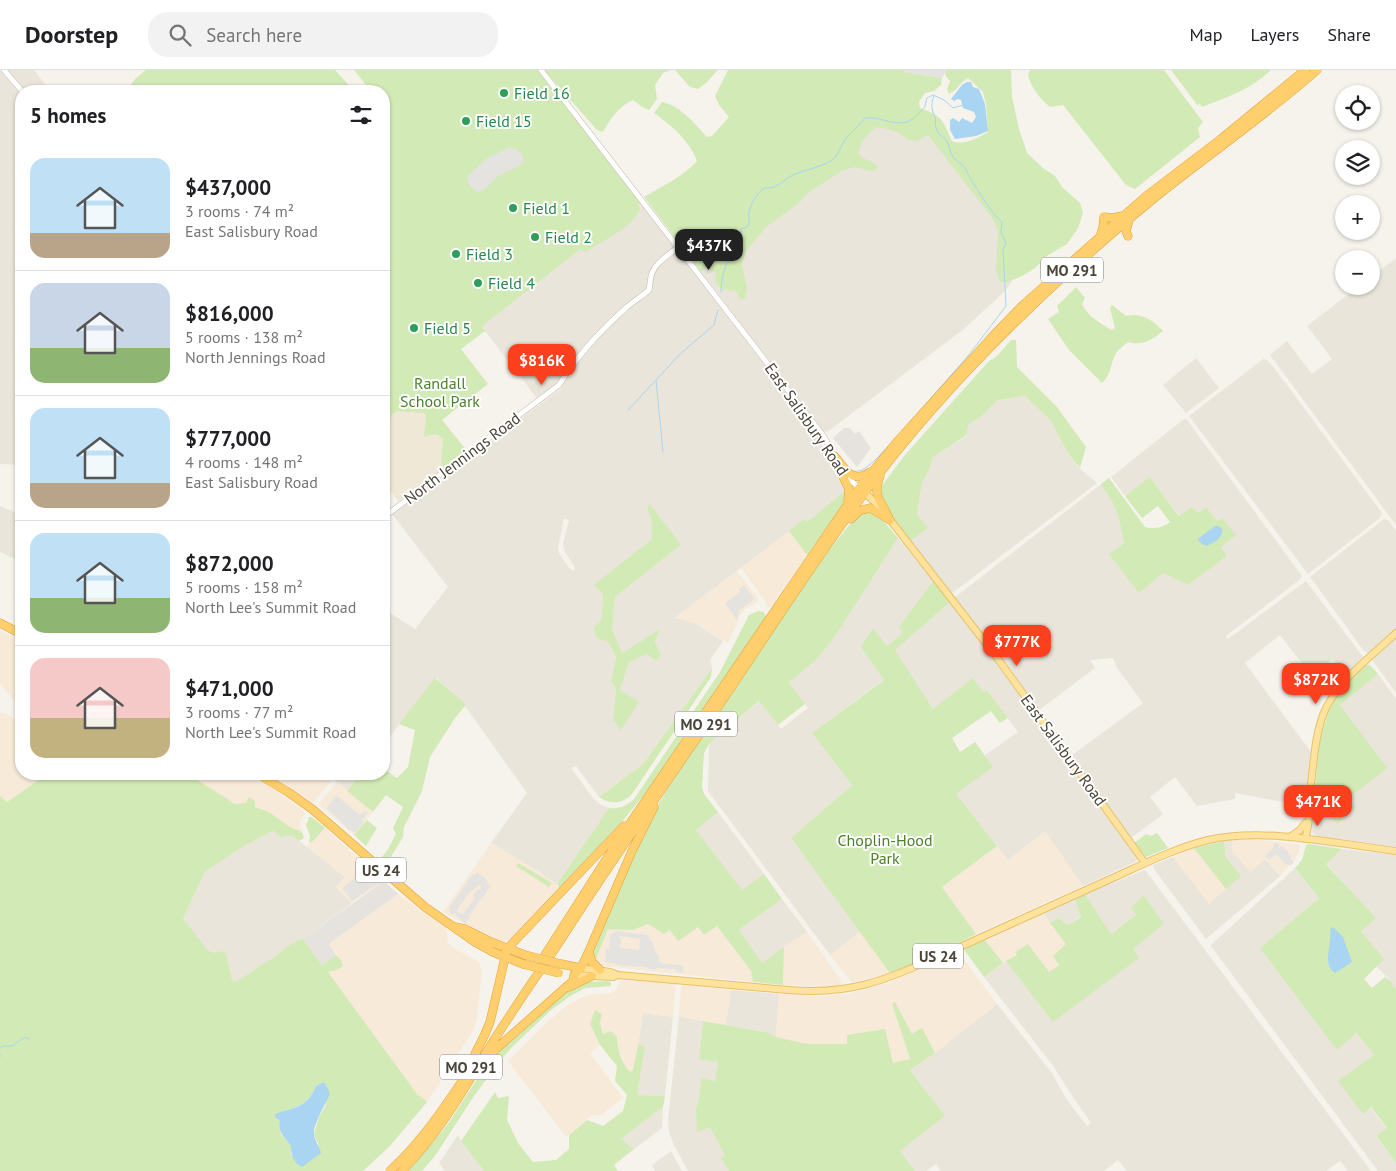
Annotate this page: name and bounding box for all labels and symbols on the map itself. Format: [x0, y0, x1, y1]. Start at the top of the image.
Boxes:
place label: Field 16 [514, 83, 570, 103]
marker: Field 16 [498, 87, 510, 99]
place label: Field 15 [476, 111, 532, 131]
marker: Field 15 [460, 115, 472, 127]
place label: Field 1 [523, 198, 570, 218]
marker: Field 1 [507, 202, 519, 214]
place label: Field 2 [545, 227, 592, 247]
pin: $437K [674, 228, 744, 271]
marker: Field 2 [529, 231, 541, 243]
place label: Field 3 [466, 244, 513, 264]
marker: Field 3 [450, 248, 462, 260]
road number: MO 291 [1041, 258, 1103, 282]
place label: Field 4 [488, 273, 535, 293]
marker: Field 4 [472, 277, 484, 289]
place label: Field 5 [424, 318, 471, 338]
marker: Field 5 [408, 322, 420, 334]
pin: $816K [507, 344, 577, 386]
street label: East Salisbury Road [761, 359, 853, 479]
park label: Randall School Park [400, 373, 480, 411]
street label: North Jennings Road [400, 408, 524, 508]
pin: $777K [982, 624, 1052, 667]
pin: $872K [1281, 662, 1351, 705]
street label: East Salisbury Road [1017, 690, 1111, 810]
road number: MO 291 [675, 712, 737, 736]
pin: $471K [1283, 784, 1353, 827]
park label: Choplin-Hood Park [837, 830, 933, 868]
road number: US 24 [356, 858, 406, 882]
road number: US 24 [913, 944, 963, 968]
road number: MO 291 [440, 1054, 502, 1080]

